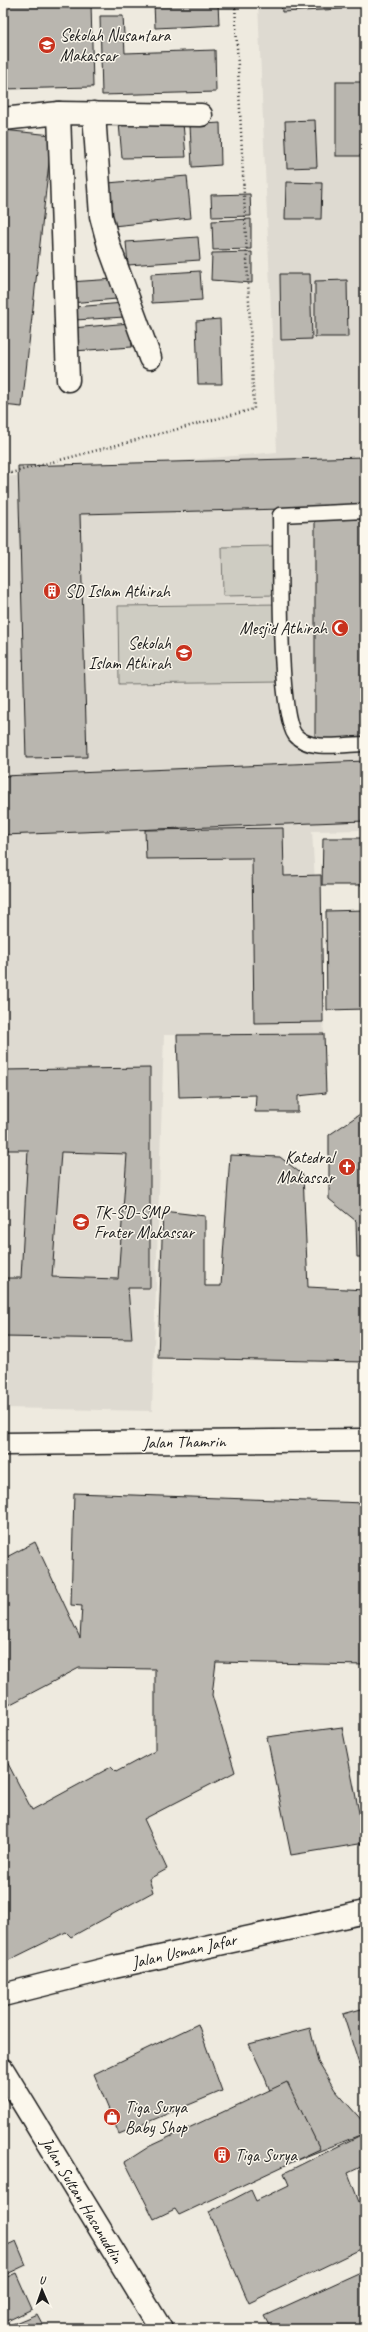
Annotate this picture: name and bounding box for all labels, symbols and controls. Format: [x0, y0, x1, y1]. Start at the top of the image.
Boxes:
place label: Sekolah Nusantara Makassar [60, 25, 172, 66]
school or university icon: Sekolah Nusantara Makassar [37, 35, 57, 55]
building icon: SD Islam Athirah [42, 581, 62, 601]
place label: SD Islam Athirah [65, 581, 171, 602]
place label: Mesjid Athirah [240, 618, 328, 639]
mosque icon: Mesjid Athirah [330, 618, 350, 638]
place label: Sekolah Islam Athirah [89, 633, 172, 674]
school or university icon: Sekolah Islam Athirah [174, 643, 194, 663]
place label: Katedral Makassar [277, 1147, 337, 1188]
church icon: Katedral Makassar [337, 1157, 357, 1177]
place label: TK-SD-SMP Frater Makassar [94, 1202, 196, 1243]
school or university icon: TK-SD-SMP Frater Makassar [71, 1212, 91, 1232]
street label: Jalan Thamrin [141, 1431, 227, 1453]
street label: Jalan Usman Jafar [129, 1928, 240, 1973]
place label: Tiga Surya Baby Shop [125, 2097, 189, 2138]
shop icon: Tiga Surya Baby Shop [102, 2107, 122, 2127]
street label: Jalan Sultan Hasanuddin [36, 2132, 129, 2268]
building icon: Tiga Surya [212, 2145, 232, 2165]
place label: Tiga Surya [235, 2145, 298, 2166]
north arrow [22, 2270, 62, 2310]
text: U [39, 2273, 47, 2287]

